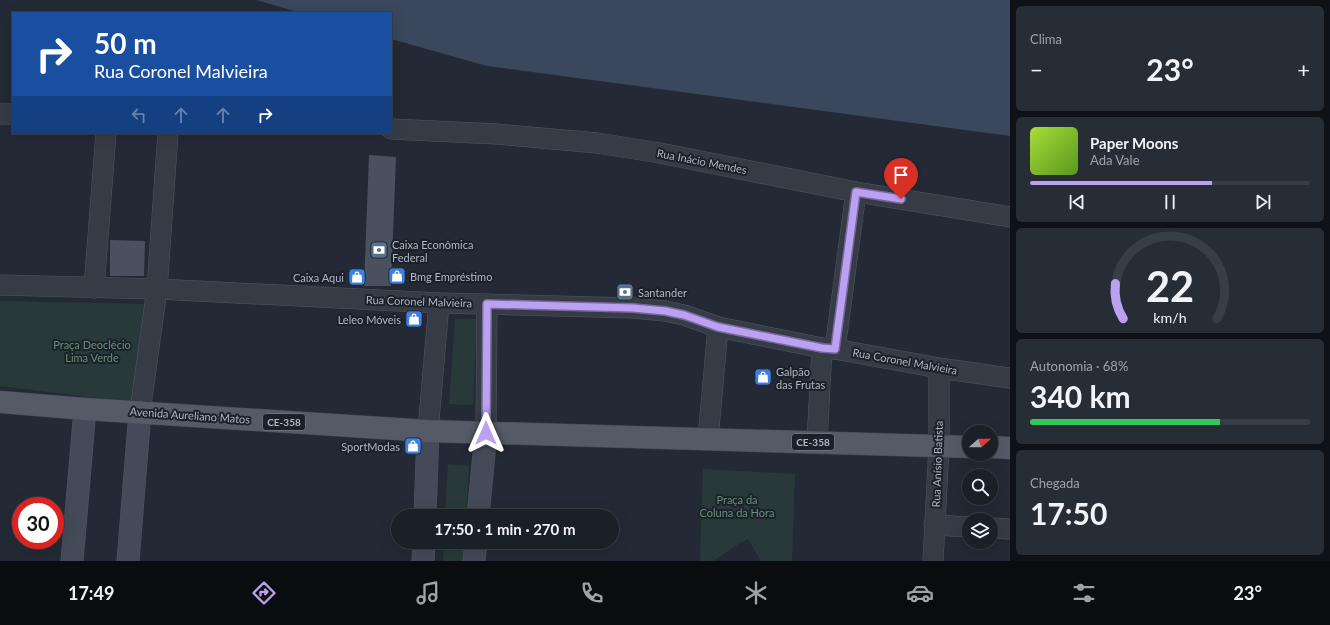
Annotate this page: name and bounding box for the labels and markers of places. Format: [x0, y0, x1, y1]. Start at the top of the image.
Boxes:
pin [884, 158, 918, 199]
place label: Caixa Econômica Federal [392, 238, 473, 264]
bank icon: Caixa Econômica Federal [369, 240, 389, 260]
shop icon: Bmg Empréstimo [387, 266, 407, 286]
shop icon: Caixa Aqui [347, 267, 367, 287]
place label: Bmg Empréstimo [410, 270, 492, 283]
place label: Caixa Aqui [293, 271, 344, 284]
bank icon: Santander [615, 282, 635, 302]
place label: Santander [638, 286, 687, 299]
shop icon: Leleo Móveis [404, 309, 424, 329]
place label: Leleo Móveis [338, 313, 401, 326]
place label: Galpão das Frutas [776, 365, 826, 391]
shop icon: Galpão das Frutas [753, 367, 773, 387]
shop icon: SportModas [403, 436, 423, 456]
place label: SportModas [341, 440, 400, 453]

